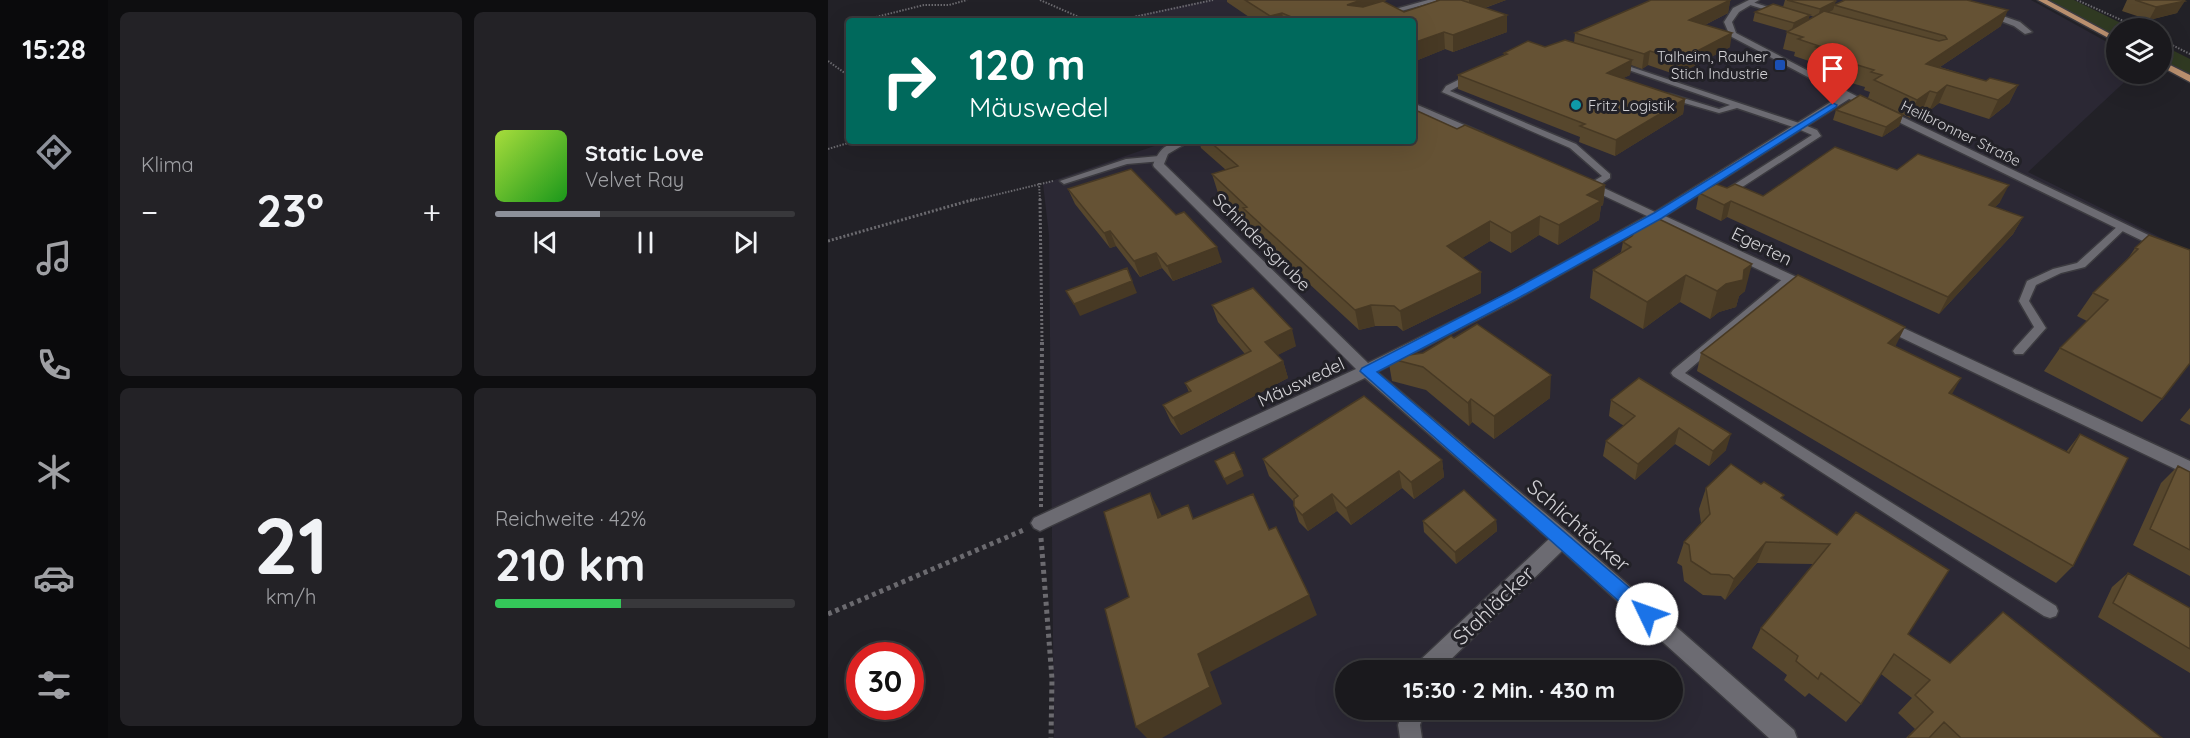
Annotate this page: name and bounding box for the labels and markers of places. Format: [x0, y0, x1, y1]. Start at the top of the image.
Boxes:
pin [1807, 43, 1858, 105]
place label: Talheim, Rauher Stich Industrie [1657, 47, 1768, 83]
marker: Talheim, Rauher Stich Industrie [1773, 58, 1787, 72]
place label: Fritz Logistik [1588, 96, 1675, 115]
marker: Fritz Logistik [1569, 98, 1583, 112]

